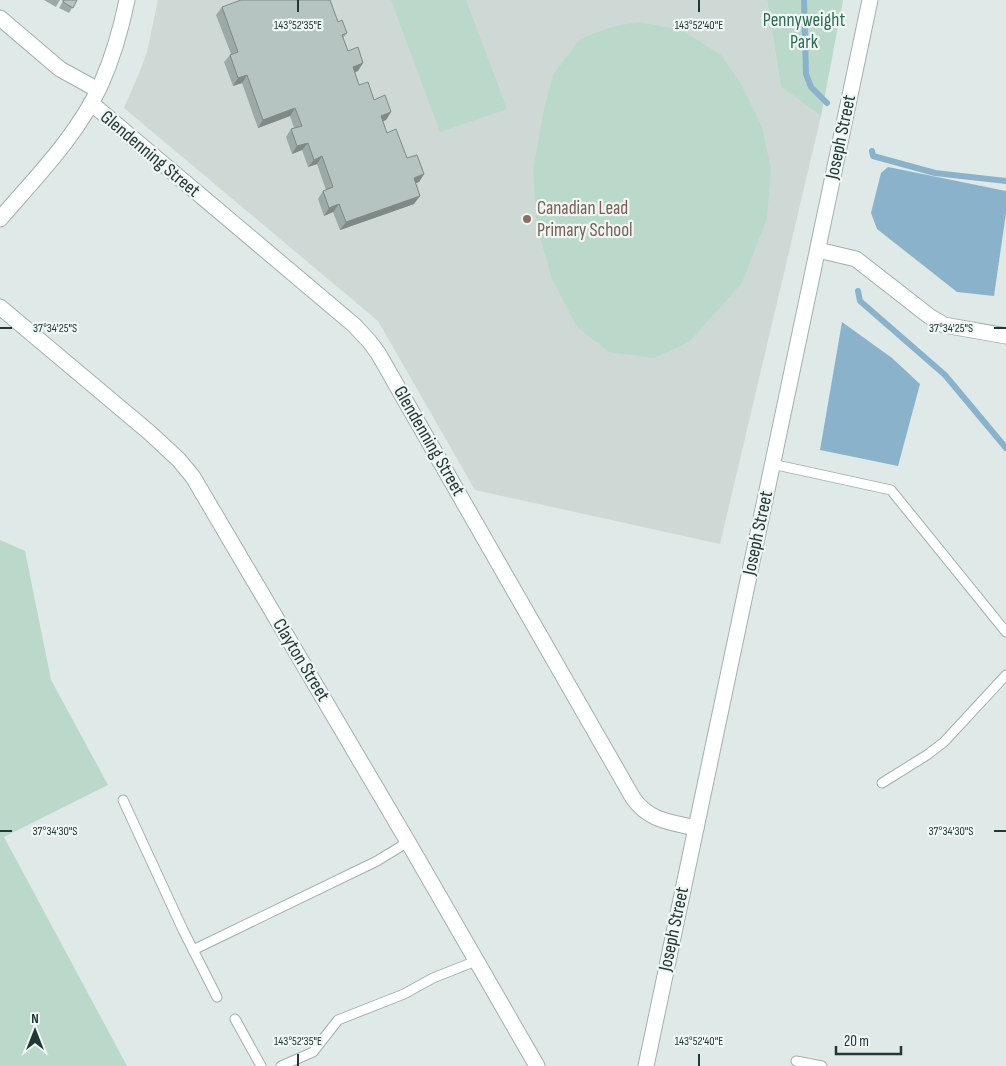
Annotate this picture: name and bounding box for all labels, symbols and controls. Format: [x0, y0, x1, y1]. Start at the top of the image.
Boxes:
park label: Pennyweight Park [763, 9, 846, 54]
text: 143°52'35"E [274, 18, 322, 33]
text: 143°52'40"E [675, 18, 723, 33]
street label: Joseph Street [821, 93, 861, 182]
street label: Glendenning Street [95, 106, 205, 202]
place label: Canadian Lead Primary School [537, 197, 633, 242]
marker: Canadian Lead Primary School [521, 213, 533, 225]
text: 37°34'25"S [33, 321, 77, 336]
text: 37°34'25"S [929, 321, 973, 336]
street label: Glendenning Street [388, 382, 470, 500]
street label: Joseph Street [738, 489, 778, 578]
street label: Clayton Street [267, 615, 335, 706]
text: 37°34'30"S [33, 824, 77, 839]
text: 37°34'30"S [929, 824, 973, 839]
street label: Joseph Street [654, 885, 694, 974]
north arrow [10, 1006, 60, 1056]
text: N [31, 1010, 39, 1027]
scale bar [836, 1024, 901, 1056]
text: 20 m [844, 1032, 869, 1051]
text: 143°52'35"E [274, 1034, 322, 1049]
text: 143°52'40"E [675, 1034, 723, 1049]

